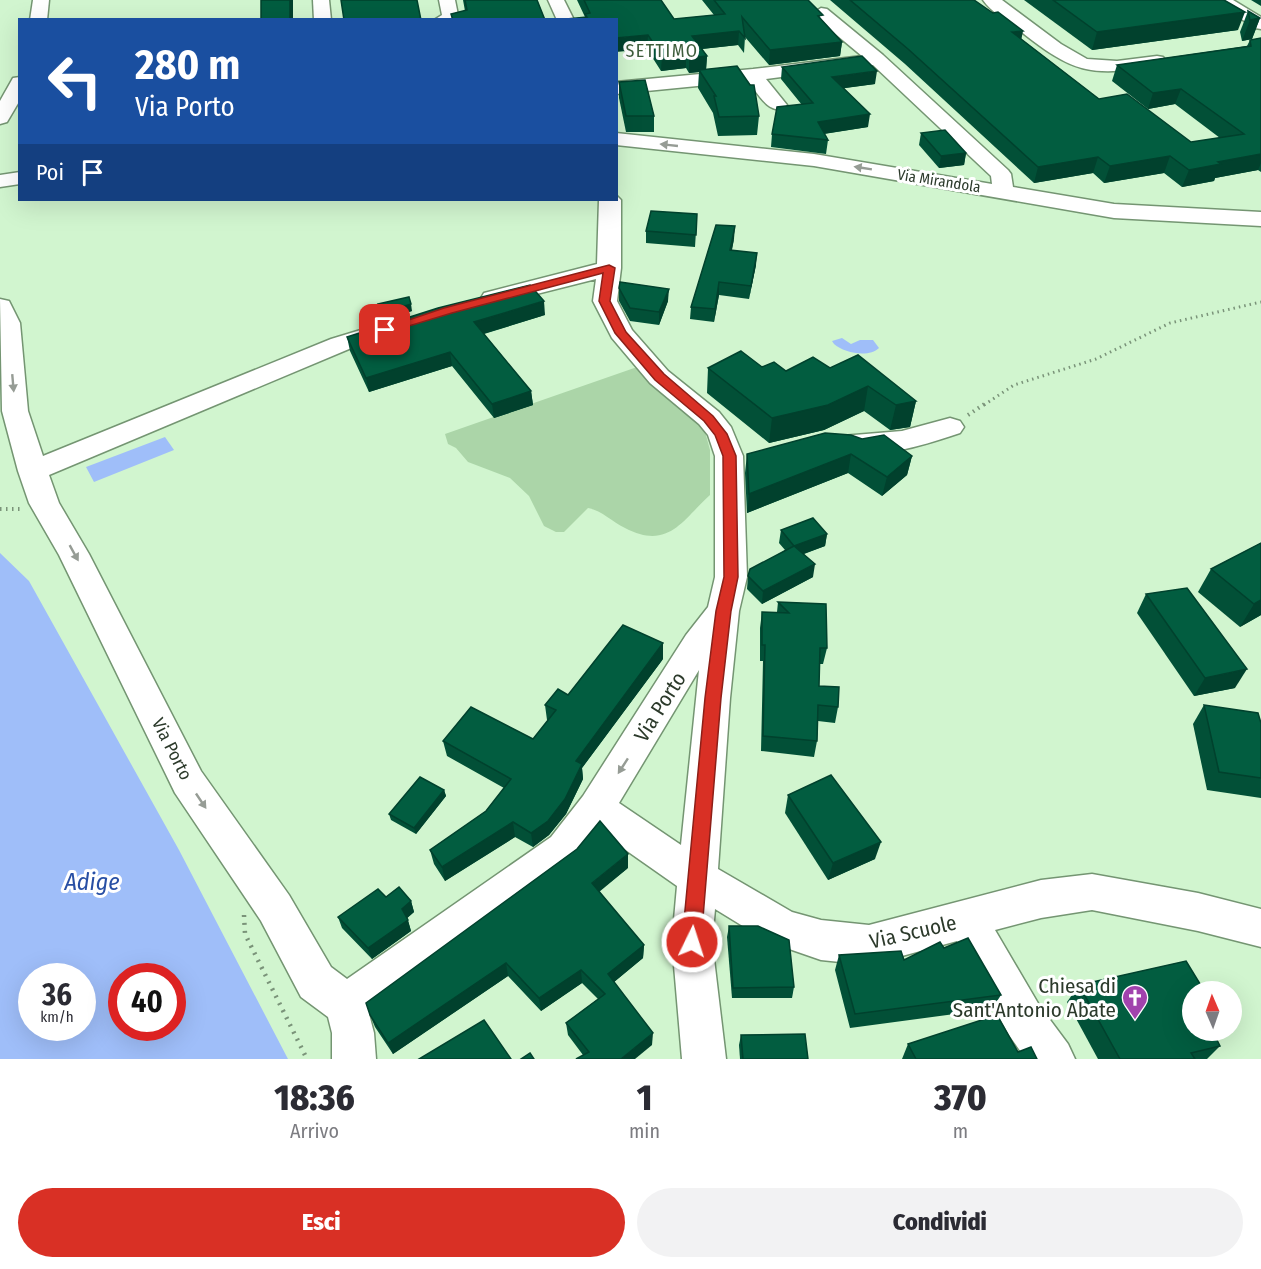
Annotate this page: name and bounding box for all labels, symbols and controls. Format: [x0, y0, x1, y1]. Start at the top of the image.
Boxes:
text: 280 m [135, 40, 240, 90]
district label: SETTIMO [625, 40, 699, 62]
icon: left [36, 42, 114, 120]
text: Via Porto [135, 91, 235, 123]
one-way arrow [660, 140, 679, 149]
icon: arrive [76, 156, 109, 189]
text: Poi [36, 159, 64, 186]
one-way arrow [853, 163, 872, 172]
street label: Via Mirandola [896, 166, 982, 196]
pin [359, 304, 410, 355]
icon: arrive [368, 313, 401, 346]
one-way arrow [8, 374, 17, 393]
one-way arrow [68, 545, 78, 562]
street label: Via Porto [628, 667, 692, 747]
street label: Via Porto [147, 714, 197, 784]
one-way arrow [617, 757, 629, 773]
one-way arrow [195, 793, 207, 809]
water label: Adige [63, 868, 120, 896]
street label: Via Scuole [867, 909, 959, 955]
position arrow [660, 910, 724, 974]
speed limit sign: 40 [108, 963, 186, 1041]
place label: Chiesa di Sant'Antonio Abate [953, 973, 1116, 1023]
text: 36 [42, 977, 72, 1013]
north arrow [1182, 981, 1242, 1041]
map controls [1182, 981, 1242, 1041]
church icon: Chiesa di Sant'Antonio Abate [1120, 983, 1150, 1021]
text: km/h [40, 1008, 74, 1026]
text: 18:36 [274, 1076, 355, 1120]
text: 1 [637, 1076, 652, 1120]
text: 370 [934, 1076, 987, 1120]
text: Arrivo [290, 1119, 339, 1143]
text: min [629, 1119, 660, 1143]
text: m [953, 1119, 968, 1143]
button: Esci [18, 1188, 625, 1257]
button: Condividi [637, 1188, 1243, 1257]

